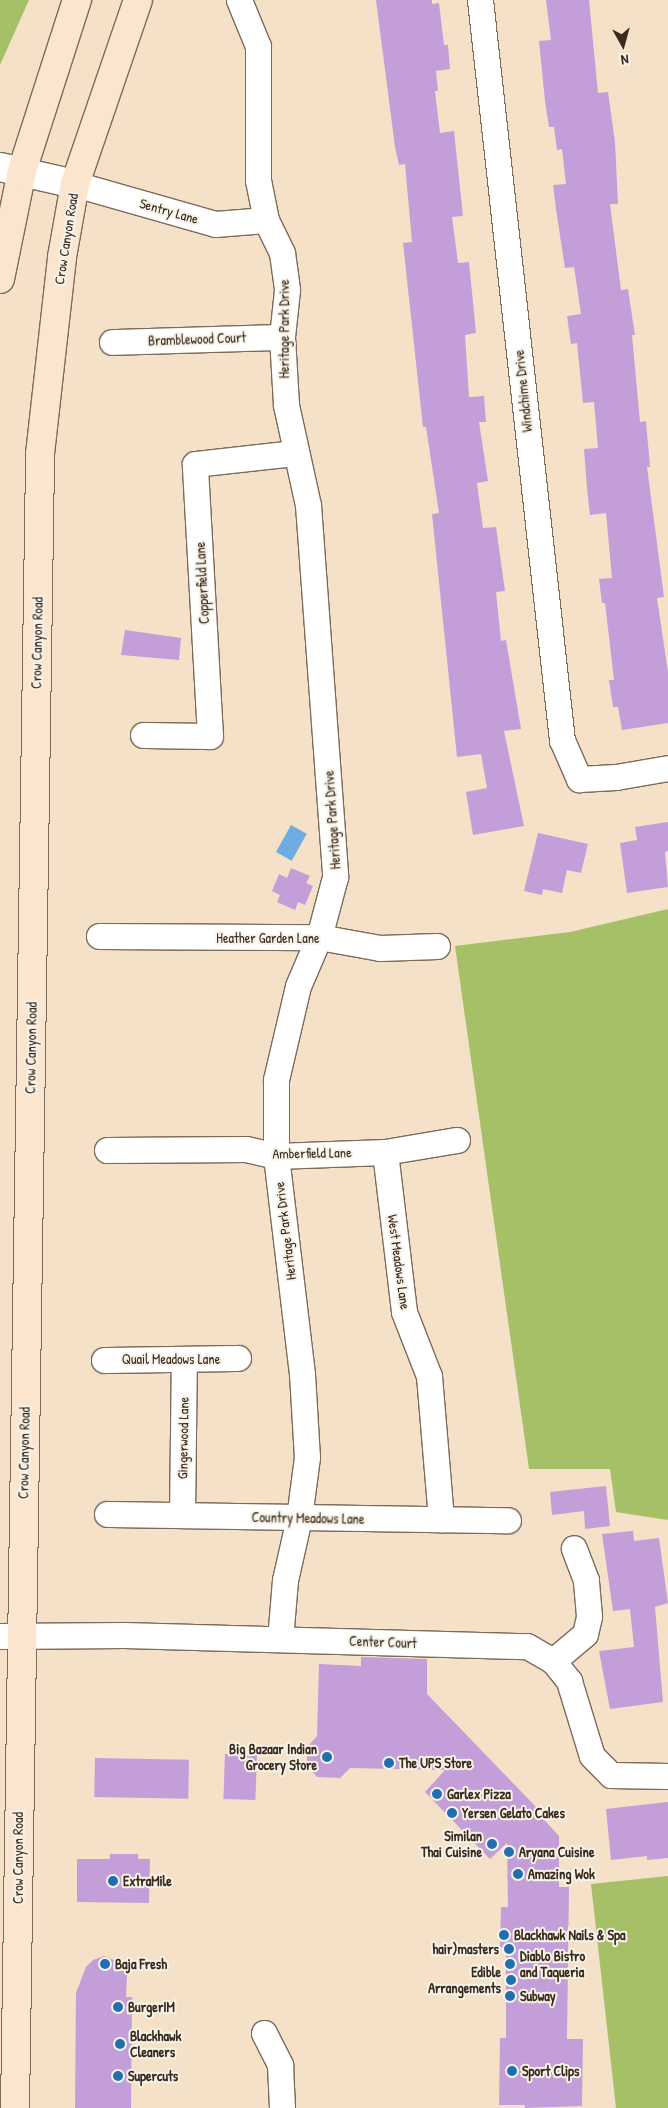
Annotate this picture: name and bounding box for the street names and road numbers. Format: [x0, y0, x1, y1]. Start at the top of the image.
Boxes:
street label: Crow Canyon Road [51, 192, 81, 286]
street label: Sentry Lane [138, 195, 200, 227]
street label: Heritage Park Drive [276, 280, 292, 378]
street label: Bramblewood Court [148, 329, 246, 349]
street label: Windchime Drive [510, 349, 536, 433]
street label: Copperfield Lane [191, 541, 213, 625]
street label: Crow Canyon Road [28, 597, 46, 689]
street label: Heritage Park Drive [320, 770, 344, 870]
street label: Heather Garden Lane [216, 930, 320, 946]
street label: Crow Canyon Road [22, 1002, 40, 1094]
street label: Amberfield Lane [272, 1144, 352, 1162]
street label: Heritage Park Drive [271, 1181, 299, 1281]
street label: West Meadows Lane [384, 1213, 414, 1311]
street label: Quail Meadows Lane [122, 1351, 220, 1367]
street label: Gingerwood Lane [174, 1397, 192, 1479]
street label: Crow Canyon Road [15, 1407, 33, 1499]
street label: Country Meadows Lane [251, 1509, 365, 1527]
street label: Center Court [349, 1632, 417, 1652]
street label: Crow Canyon Road [10, 1812, 26, 1904]

